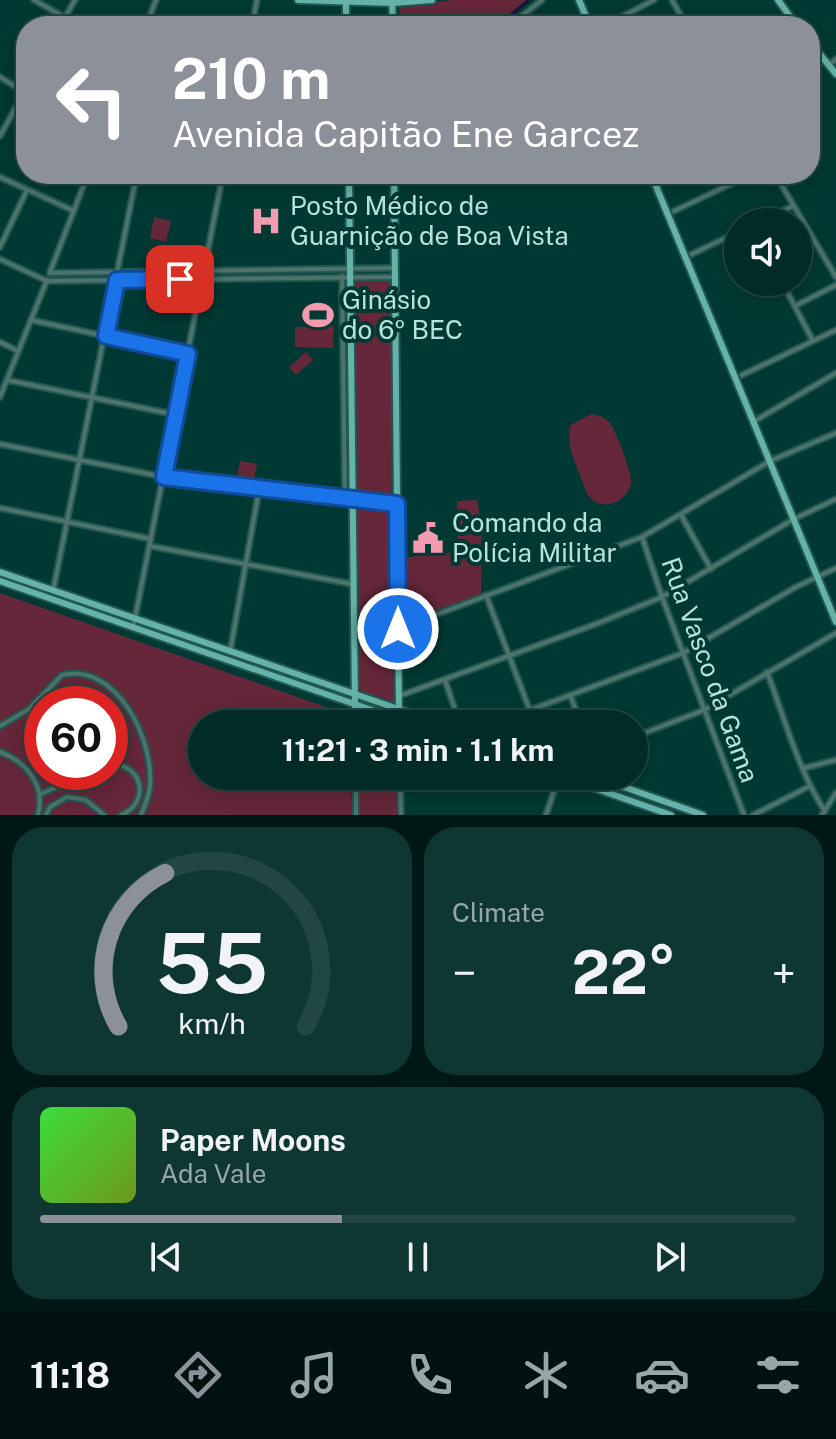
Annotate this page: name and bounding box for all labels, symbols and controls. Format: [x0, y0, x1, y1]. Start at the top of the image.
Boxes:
text: 210 m [172, 46, 330, 112]
icon: left [40, 48, 144, 152]
text: Avenida Capitão Ene Garcez [172, 113, 639, 155]
place label: Posto Médico de Guarnição de Boa Vista [290, 190, 569, 251]
hospital icon: Posto Médico de Guarnição de Boa Vista [249, 204, 283, 238]
map controls [724, 208, 812, 296]
button: sound [724, 208, 812, 296]
pin [146, 245, 214, 313]
icon: arrive [158, 257, 202, 301]
place label: Ginásio do 6º BEC [342, 284, 463, 345]
sports icon: Ginásio do 6º BEC [301, 298, 335, 332]
place label: Comando da Polícia Militar [452, 507, 617, 568]
public building icon: Comando da Polícia Militar [411, 521, 445, 555]
street label: Rua Vasco da Gama [655, 553, 766, 787]
position arrow [356, 587, 440, 671]
speed limit sign: 60 [24, 686, 128, 790]
text: 11:21 · 3 min · 1.1 km [282, 732, 554, 768]
text: Climate [452, 897, 545, 928]
text: 55 [156, 914, 268, 1012]
text: 22° [572, 937, 676, 1008]
text: − [452, 947, 476, 999]
text: + [772, 947, 796, 999]
text: km/h [178, 1007, 246, 1040]
text: Paper Moons [160, 1122, 346, 1158]
text: Ada Vale [160, 1158, 266, 1189]
icon: previous [144, 1235, 188, 1279]
icon: pause [396, 1235, 440, 1279]
icon: next [648, 1235, 692, 1279]
icon: directions [170, 1347, 226, 1403]
icon: music [286, 1347, 342, 1403]
icon: phone [402, 1347, 458, 1403]
icon: climate [518, 1347, 574, 1403]
icon: car [634, 1347, 690, 1403]
icon: filters [750, 1347, 806, 1403]
text: 11:18 [30, 1354, 110, 1396]

